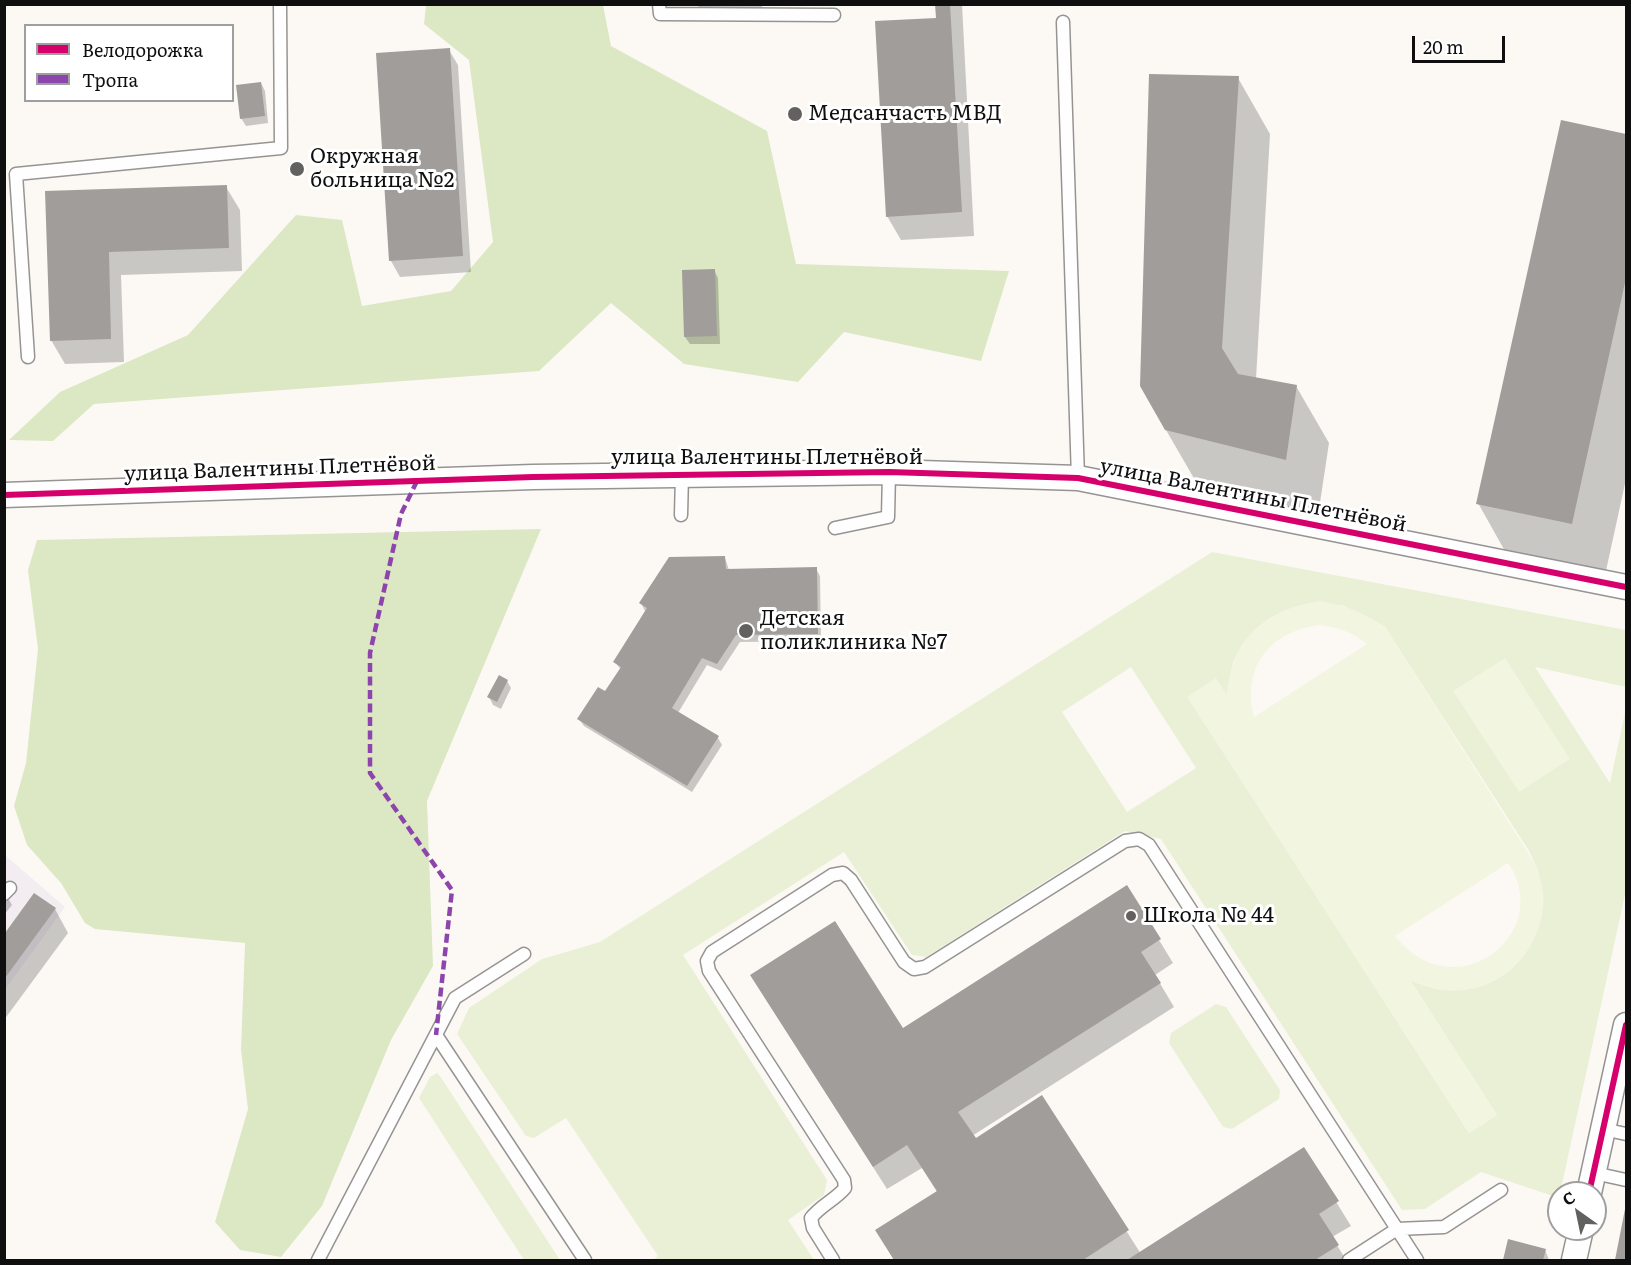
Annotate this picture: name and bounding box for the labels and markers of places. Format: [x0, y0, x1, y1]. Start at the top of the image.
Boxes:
place label: Медсанчасть МВД [808, 101, 1002, 127]
marker: Медсанчасть МВД [786, 105, 804, 123]
place label: Окружная больница №2 [310, 144, 454, 194]
marker: Окружная больница №2 [288, 160, 306, 178]
place label: Детская поликлиника №7 [760, 606, 948, 656]
marker: Детская поликлиника №7 [737, 622, 755, 640]
place label: Школа № 44 [1143, 903, 1274, 929]
marker: Школа № 44 [1124, 909, 1138, 923]

